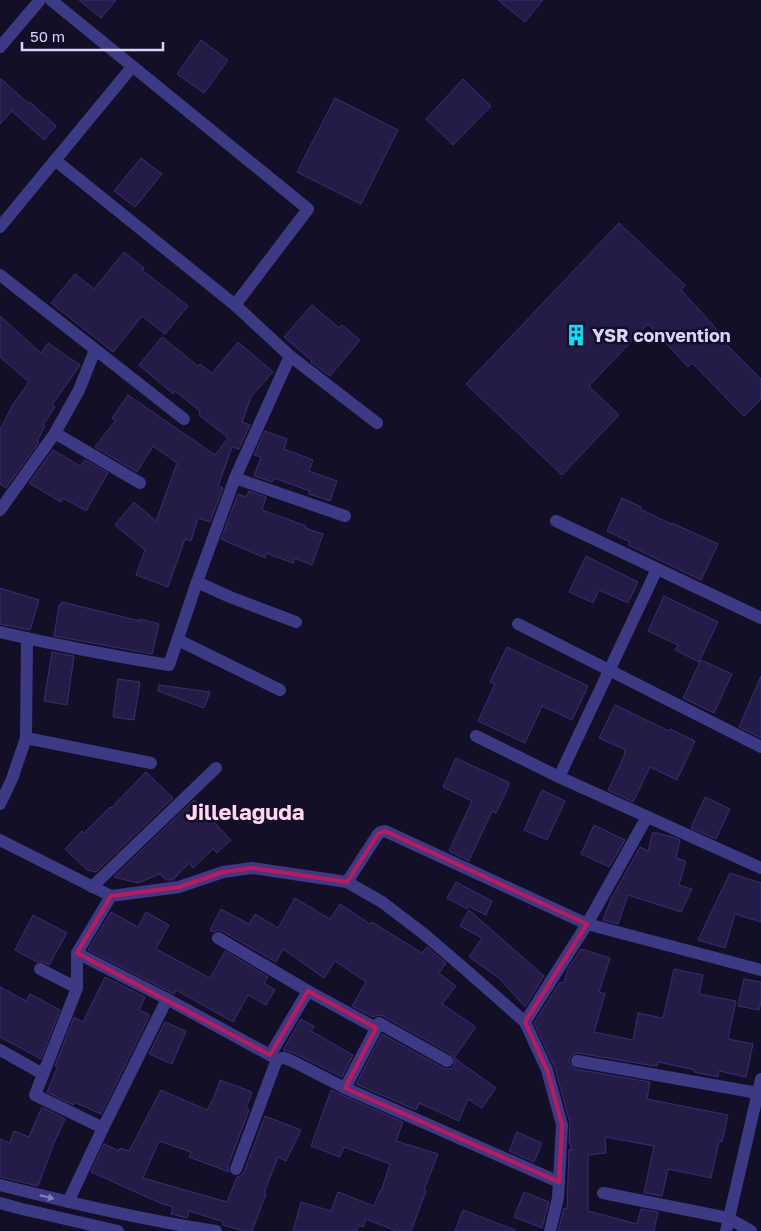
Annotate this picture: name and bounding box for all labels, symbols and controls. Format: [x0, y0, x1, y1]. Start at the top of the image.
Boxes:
scale bar [22, 20, 164, 52]
text: 50 m [30, 27, 65, 45]
building icon: YSR convention [563, 322, 589, 348]
place label: YSR convention [592, 324, 731, 346]
district label: Jillelaguda [185, 798, 305, 825]
one-way arrow [40, 1193, 55, 1201]

